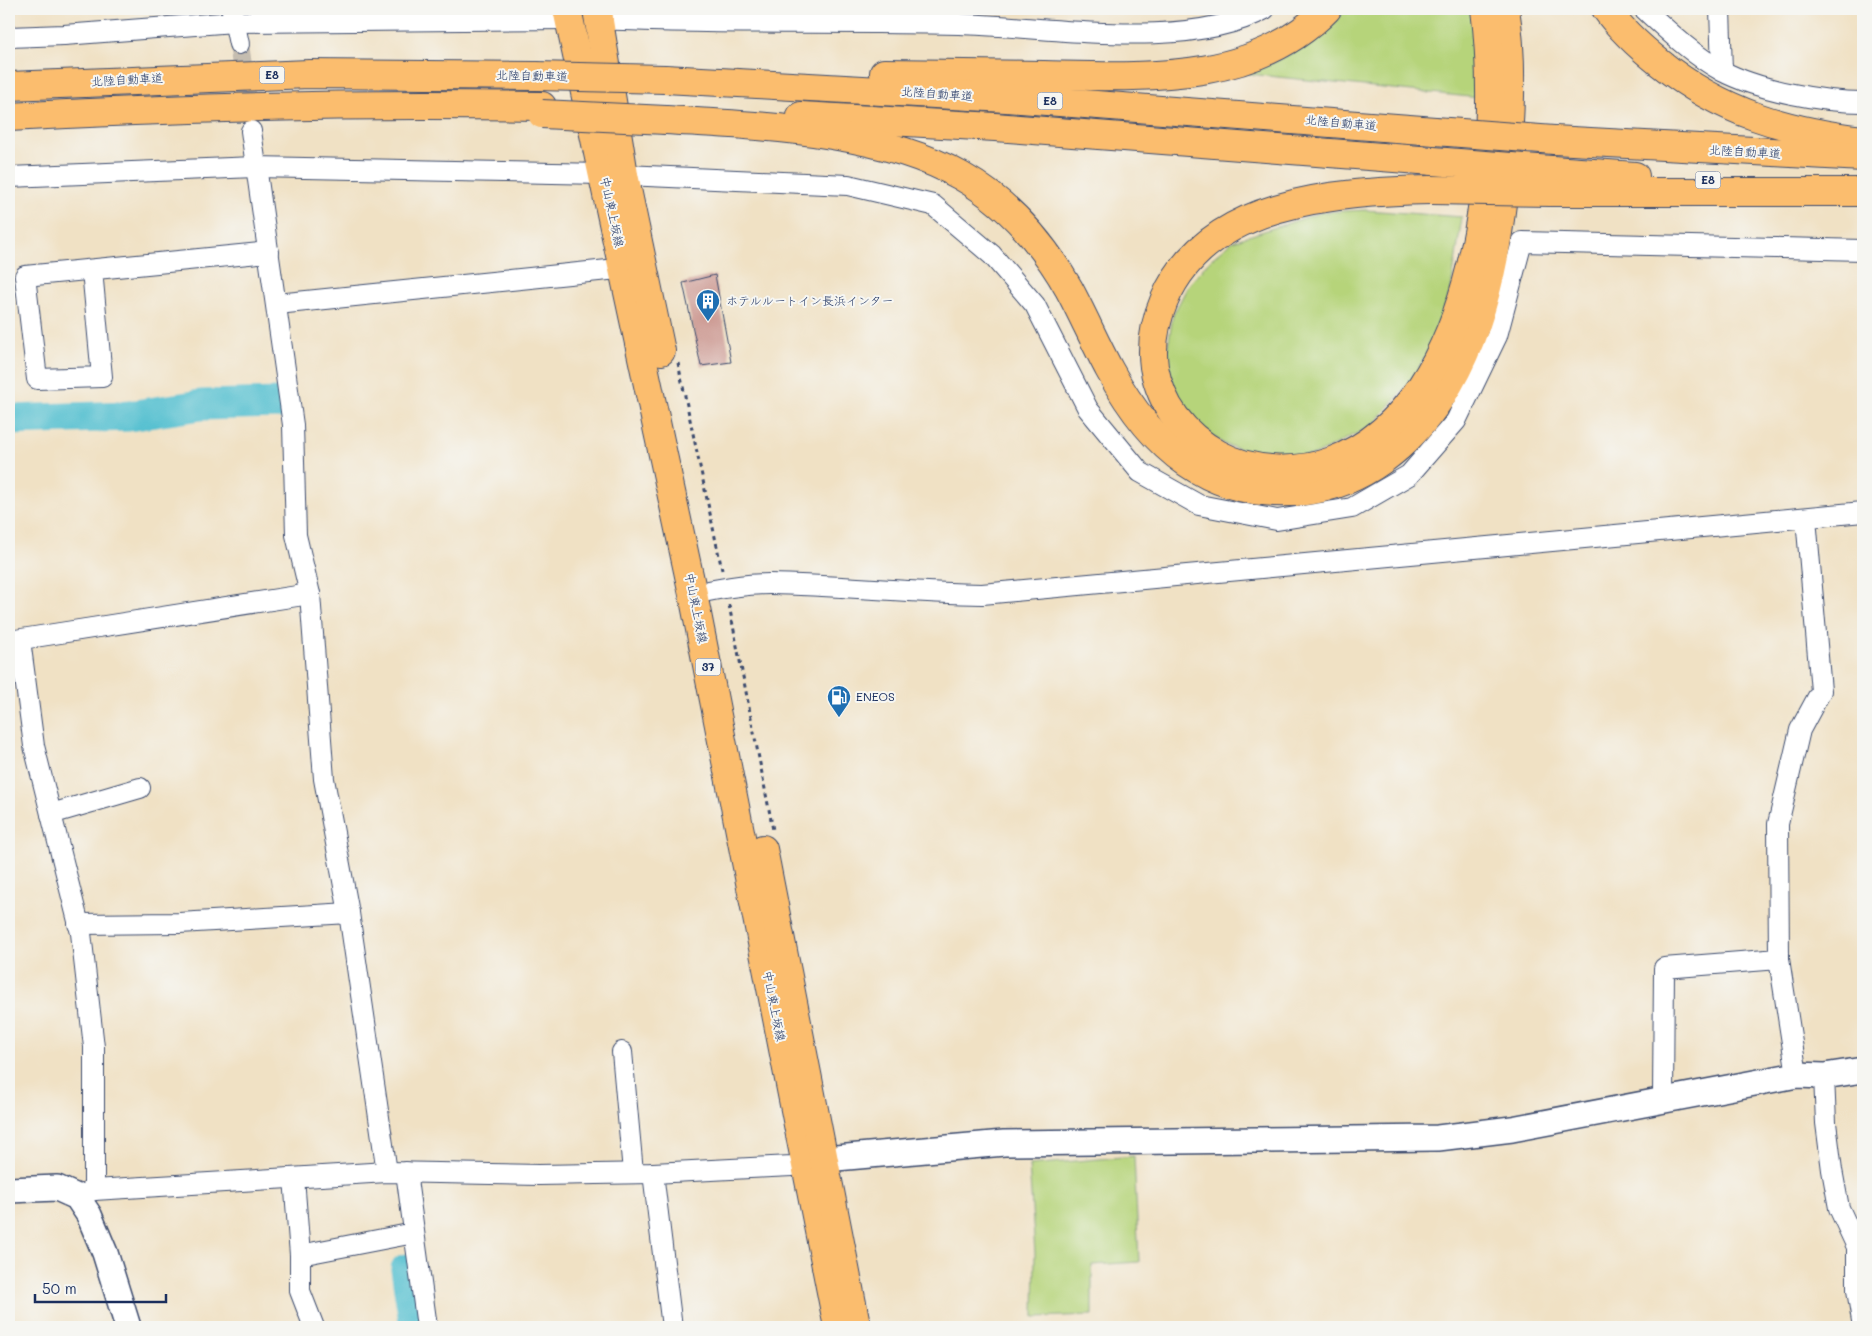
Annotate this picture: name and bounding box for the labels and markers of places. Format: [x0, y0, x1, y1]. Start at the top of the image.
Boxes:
building icon: ホテルルートイン長浜インター [695, 288, 721, 322]
place label: ホテルルートイン長浜インター [726, 292, 894, 308]
fuel station icon: ENEOS [826, 684, 852, 718]
place label: ENEOS [856, 688, 895, 704]

